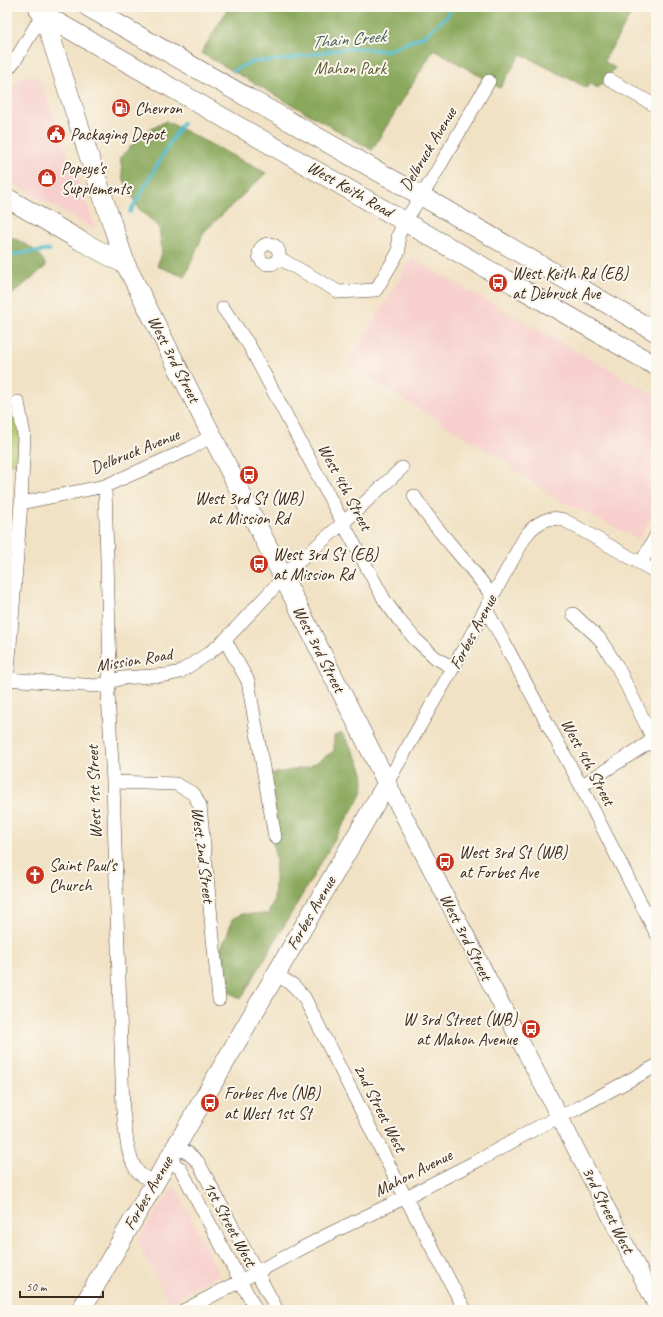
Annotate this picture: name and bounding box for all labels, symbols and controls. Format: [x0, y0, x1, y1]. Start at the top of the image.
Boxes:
water label: Thain Creek [310, 25, 389, 53]
park label: Mahon Park [314, 58, 388, 79]
fuel station icon: Chevron [110, 97, 132, 119]
place label: Chevron [135, 98, 183, 119]
street label: Delbruck Avenue [395, 102, 462, 195]
public building icon: Packaging Depot [45, 123, 67, 145]
place label: Packaging Depot [70, 124, 167, 145]
street label: West Keith Road [303, 156, 399, 224]
place label: Popeye's Supplements [61, 158, 133, 199]
shop icon: Popeye's Supplements [36, 167, 58, 189]
place label: West Keith Rd (EB) at Debruck Ave [512, 263, 629, 304]
bus stop icon: West Keith Rd (EB) at Debruck Ave [487, 272, 509, 294]
street label: West 3rd Street [143, 312, 206, 408]
street label: Delbruck Avenue [88, 423, 184, 478]
street label: West 4th Street [313, 440, 378, 536]
bus stop icon: West 3rd St (WB) at Mission Rd [238, 464, 260, 486]
place label: West 3rd St (WB) at Mission Rd [195, 488, 304, 529]
place label: West 3rd St (EB) at Mission Rd [273, 544, 379, 585]
bus stop icon: West 3rd St (EB) at Mission Rd [248, 553, 270, 575]
street label: Forbes Avenue [445, 590, 502, 673]
street label: West 3rd Street [288, 602, 351, 698]
street label: Mission Road [95, 643, 176, 676]
street label: West 4th Street [556, 715, 621, 811]
street label: West 1st Street [82, 743, 106, 839]
street label: West 2nd Street [187, 806, 220, 906]
place label: West 3rd St (WB) at Forbes Ave [459, 842, 569, 883]
bus stop icon: West 3rd St (WB) at Forbes Ave [434, 851, 456, 873]
place label: Saint Paul's Church [49, 855, 118, 896]
church icon: Saint Paul's Church [24, 864, 46, 886]
street label: Forbes Avenue [282, 871, 341, 953]
street label: West 3rd Street [435, 890, 498, 986]
place label: W 3rd Street (WB) at Mahon Avenue [403, 1009, 518, 1050]
bus stop icon: W 3rd Street (WB) at Mahon Avenue [520, 1018, 542, 1040]
street label: 2nd Street West [349, 1060, 412, 1158]
place label: Forbes Ave (NB) at West 1st St [224, 1083, 322, 1124]
bus stop icon: Forbes Ave (NB) at West 1st St [199, 1092, 221, 1114]
street label: Mahon Avenue [371, 1144, 457, 1201]
street label: Forbes Avenue [119, 1151, 178, 1233]
street label: 3rd Street West [577, 1163, 640, 1259]
street label: 1st Street West [199, 1178, 262, 1272]
scale bar [20, 1273, 103, 1299]
text: 50 m [26, 1279, 48, 1295]

